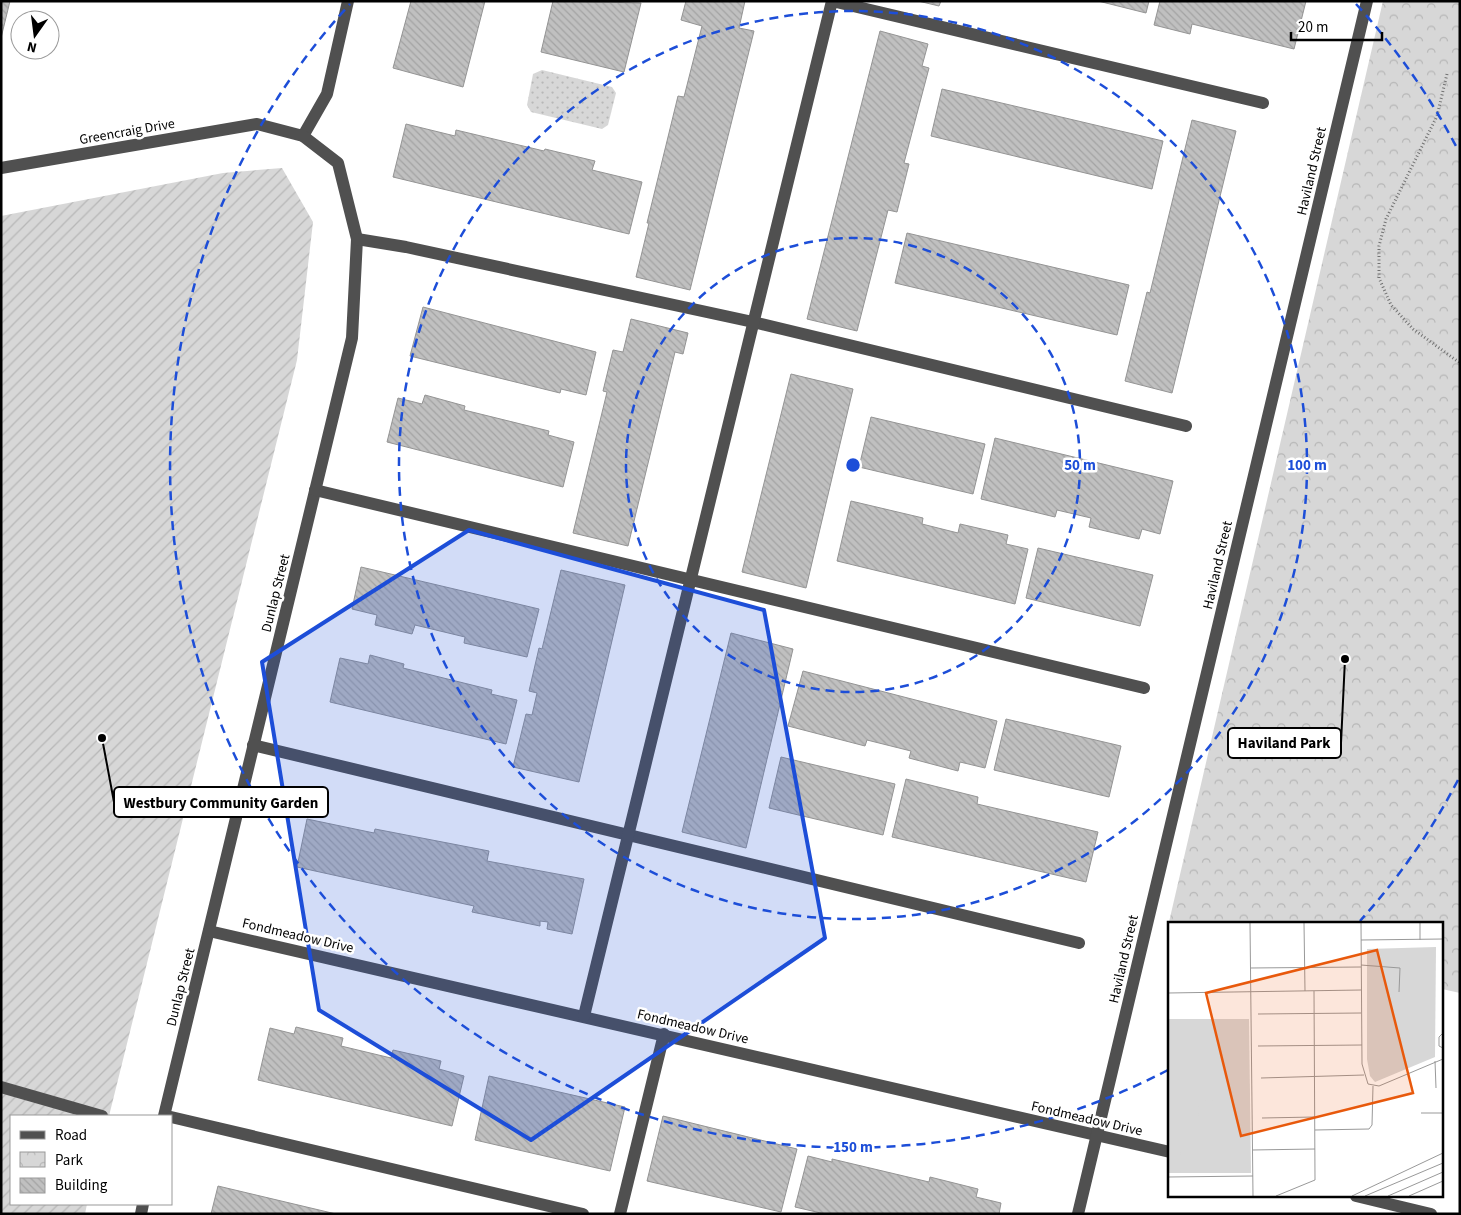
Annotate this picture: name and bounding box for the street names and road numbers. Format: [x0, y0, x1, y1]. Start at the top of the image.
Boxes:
street label: Greencraig Drive [78, 114, 176, 150]
street label: Haviland Street [1292, 125, 1332, 217]
street label: Haviland Street [1198, 519, 1238, 611]
street label: Dunlap Street [257, 552, 295, 635]
street label: Fondmeadow Drive [240, 913, 355, 959]
street label: Haviland Street [1104, 913, 1144, 1005]
street label: Dunlap Street [162, 946, 200, 1029]
street label: Fondmeadow Drive [635, 1004, 750, 1050]
street label: Fondmeadow Drive [1029, 1096, 1144, 1142]

